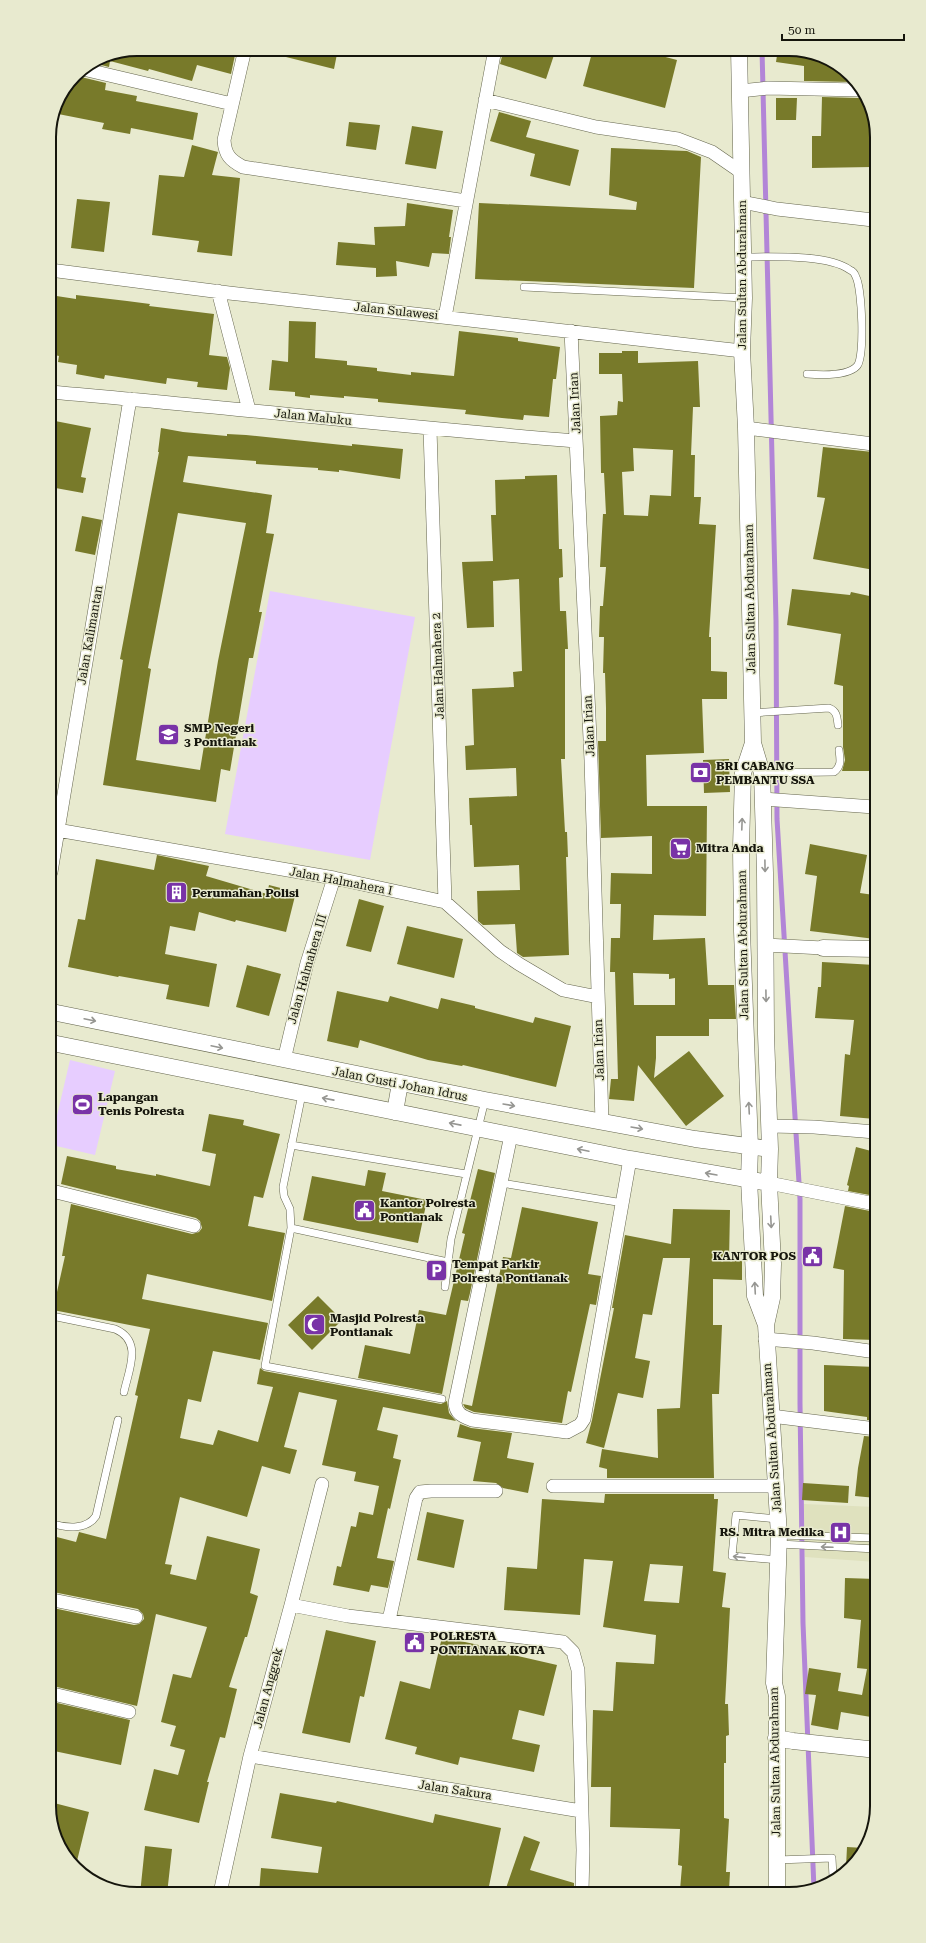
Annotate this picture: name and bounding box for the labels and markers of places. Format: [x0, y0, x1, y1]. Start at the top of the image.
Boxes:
place label: SMP Negeri 3 Pontianak [184, 721, 258, 749]
school or university icon: SMP Negeri 3 Pontianak [156, 722, 182, 748]
place label: BRI CABANG PEMBANTU SSA [716, 759, 815, 787]
bank icon: BRI CABANG PEMBANTU SSA [687, 760, 713, 786]
supermarket icon: Mitra Anda [667, 835, 693, 861]
place label: Mitra Anda [696, 841, 764, 855]
building icon: Perumahan Polisi [163, 880, 189, 906]
place label: Perumahan Polisi [192, 886, 299, 900]
place label: Lapangan Tenis Polresta [98, 1090, 184, 1118]
sports icon: Lapangan Tenis Polresta [70, 1091, 96, 1117]
place label: Kantor Polresta Pontianak [380, 1196, 476, 1224]
public building icon: Kantor Polresta Pontianak [352, 1197, 378, 1223]
public building icon: KANTOR POS [799, 1243, 825, 1269]
place label: KANTOR POS [713, 1249, 796, 1263]
place label: Tempat Parkir Polresta Pontianak [452, 1257, 569, 1285]
parking icon: Tempat Parkir Polresta Pontianak [423, 1258, 449, 1284]
place label: Masjid Polresta Pontianak [330, 1311, 424, 1339]
mosque icon: Masjid Polresta Pontianak [302, 1312, 328, 1338]
hospital icon: RS. Mitra Medika [827, 1519, 853, 1545]
place label: RS. Mitra Medika [719, 1525, 824, 1539]
place label: POLRESTA PONTIANAK KOTA [430, 1629, 545, 1657]
public building icon: POLRESTA PONTIANAK KOTA [401, 1630, 427, 1656]

